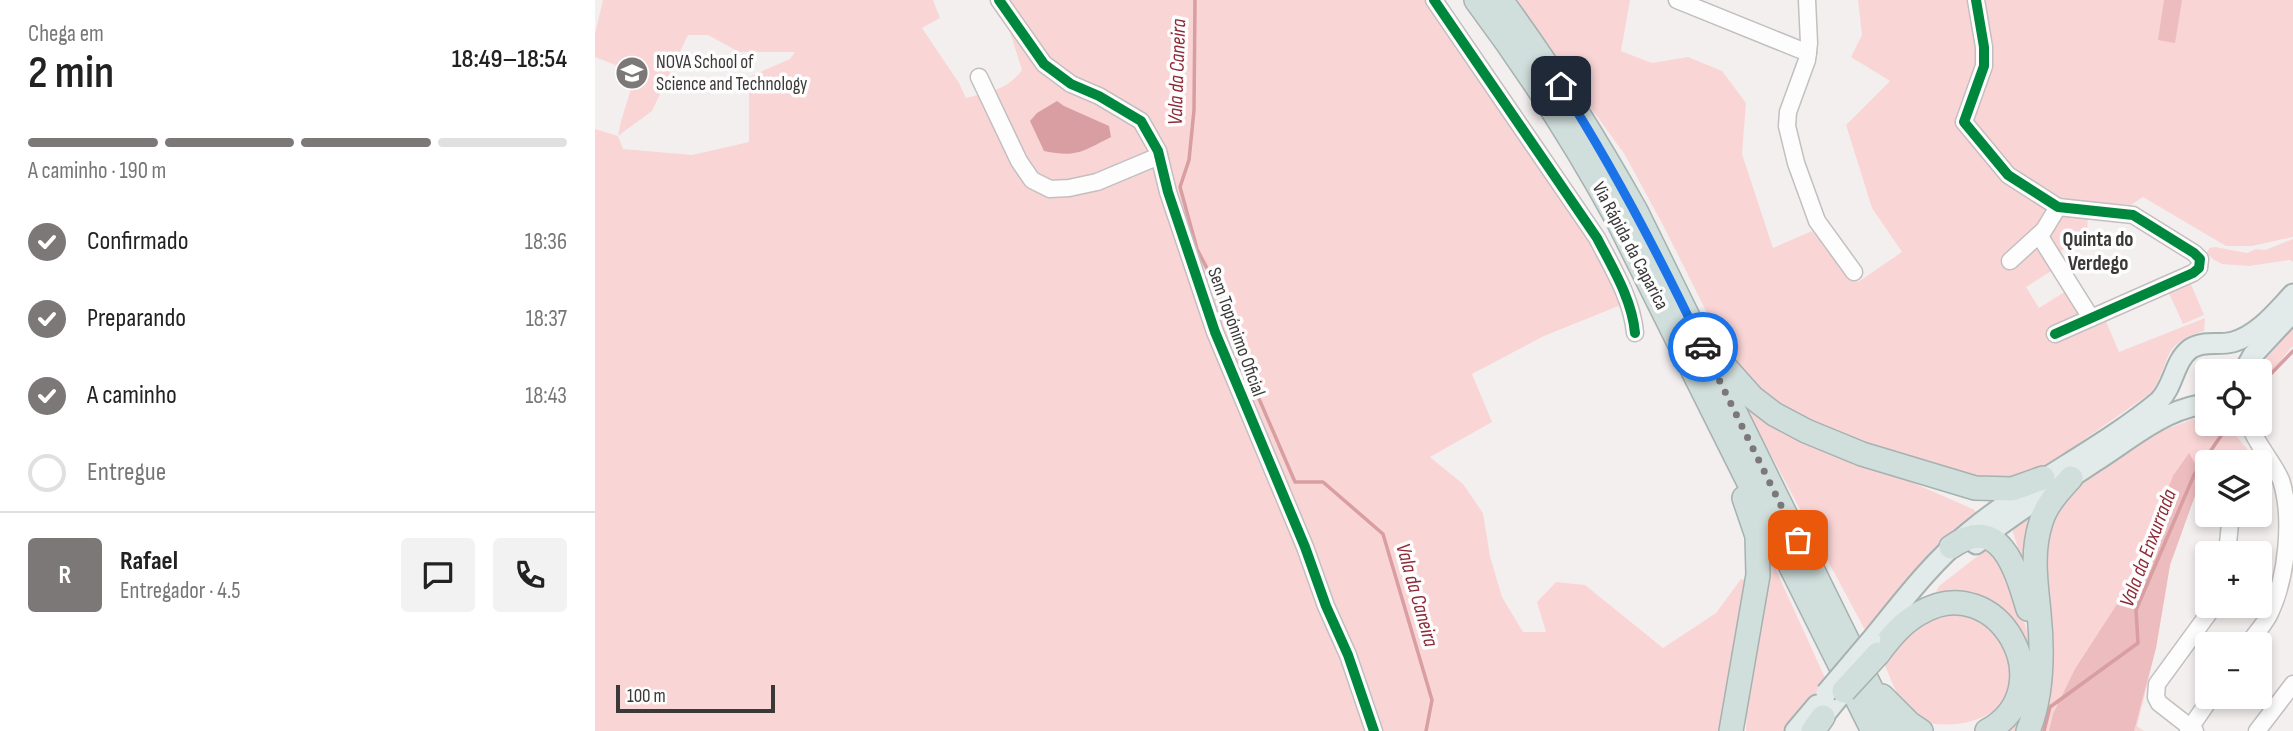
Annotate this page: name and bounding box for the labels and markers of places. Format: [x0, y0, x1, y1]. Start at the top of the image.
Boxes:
place label: NOVA School of Science and Technology [656, 51, 808, 96]
school or university icon: NOVA School of Science and Technology [613, 54, 651, 92]
pin [1531, 56, 1591, 116]
pin [1768, 510, 1828, 570]

